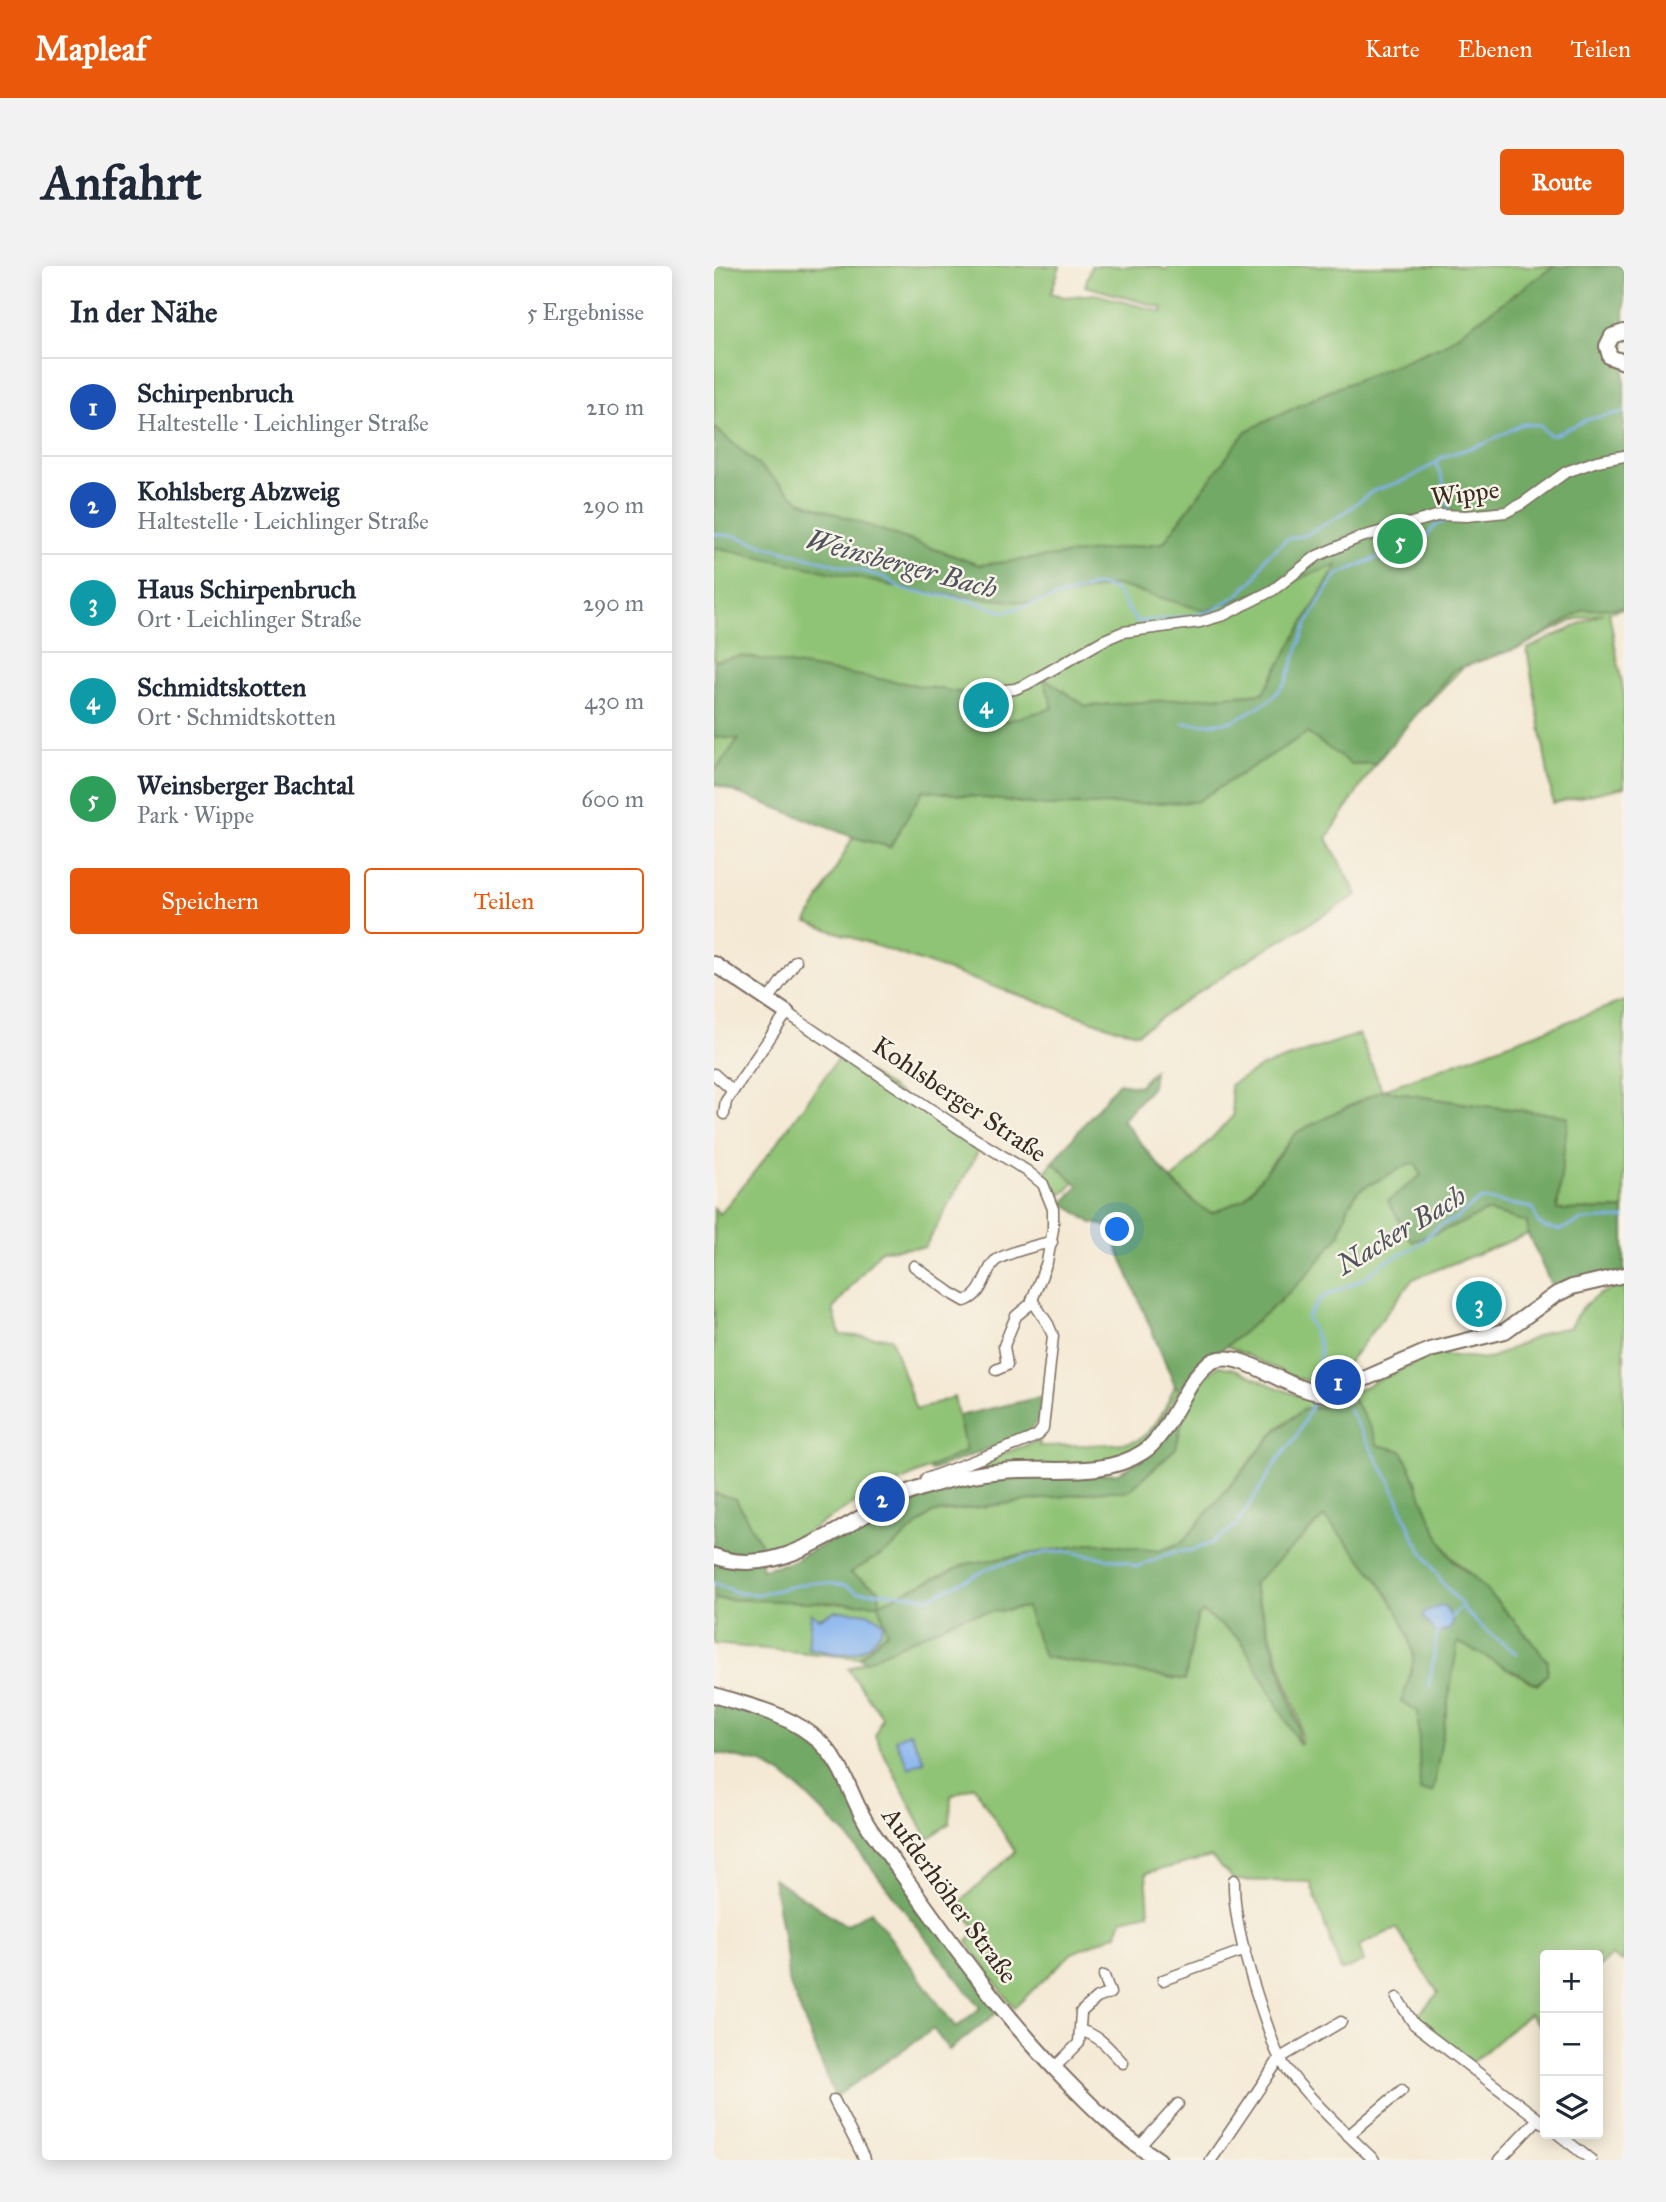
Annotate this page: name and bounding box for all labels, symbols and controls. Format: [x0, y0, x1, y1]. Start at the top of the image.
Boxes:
text: Mapleaf [35, 29, 147, 69]
text: Karte [1365, 34, 1420, 64]
text: Ebenen [1458, 34, 1533, 64]
text: Teilen [1571, 34, 1631, 64]
button: Route [1500, 149, 1624, 215]
text: Anfahrt [42, 153, 202, 212]
text: In der Nähe [70, 294, 218, 330]
text: 5 Ergebnisse [527, 298, 644, 326]
text: Schirpenbruch [137, 377, 294, 409]
text: 1 [88, 393, 98, 421]
text: 210 m [586, 393, 644, 421]
text: Haltestelle · Leichlinger Straße [137, 409, 429, 437]
street label: Wippe [1429, 473, 1501, 513]
text: Kohlsberg Abzweig [137, 475, 339, 507]
text: 2 [87, 491, 99, 519]
text: 290 m [583, 491, 644, 519]
text: Haltestelle · Leichlinger Straße [137, 507, 429, 535]
pin: 5 [1377, 515, 1423, 567]
water label: Weinsberger Bach [803, 522, 1002, 606]
text: Haus Schirpenbruch [137, 573, 356, 605]
text: 3 [88, 589, 98, 617]
text: 290 m [583, 589, 644, 617]
text: Ort · Leichlinger Straße [137, 605, 362, 633]
text: Schmidtskotten [137, 671, 306, 703]
pin: 4 [963, 679, 1009, 731]
text: 4 [87, 687, 99, 715]
text: 430 m [584, 687, 644, 715]
text: Ort · Schmidtskotten [137, 703, 336, 731]
text: Weinsberger Bachtal [137, 769, 354, 801]
text: 5 [88, 785, 98, 813]
text: 600 m [581, 785, 644, 813]
text: Park · Wippe [137, 801, 254, 829]
button: Speichern [70, 868, 350, 934]
button: Teilen [364, 868, 644, 934]
street label: Kohlsberger Straße [867, 1029, 1053, 1169]
water label: Nacker Bach [1328, 1178, 1472, 1283]
your location [1100, 1212, 1134, 1246]
pin: 3 [1456, 1278, 1502, 1330]
pin: 1 [1315, 1356, 1361, 1408]
pin: 2 [859, 1473, 905, 1525]
street label: Aufderhöher Straße [875, 1800, 1025, 1990]
map controls [1540, 1950, 1603, 2139]
button: + [1540, 1950, 1603, 2013]
button: − [1540, 2013, 1603, 2076]
button: layers [1540, 2076, 1603, 2139]

